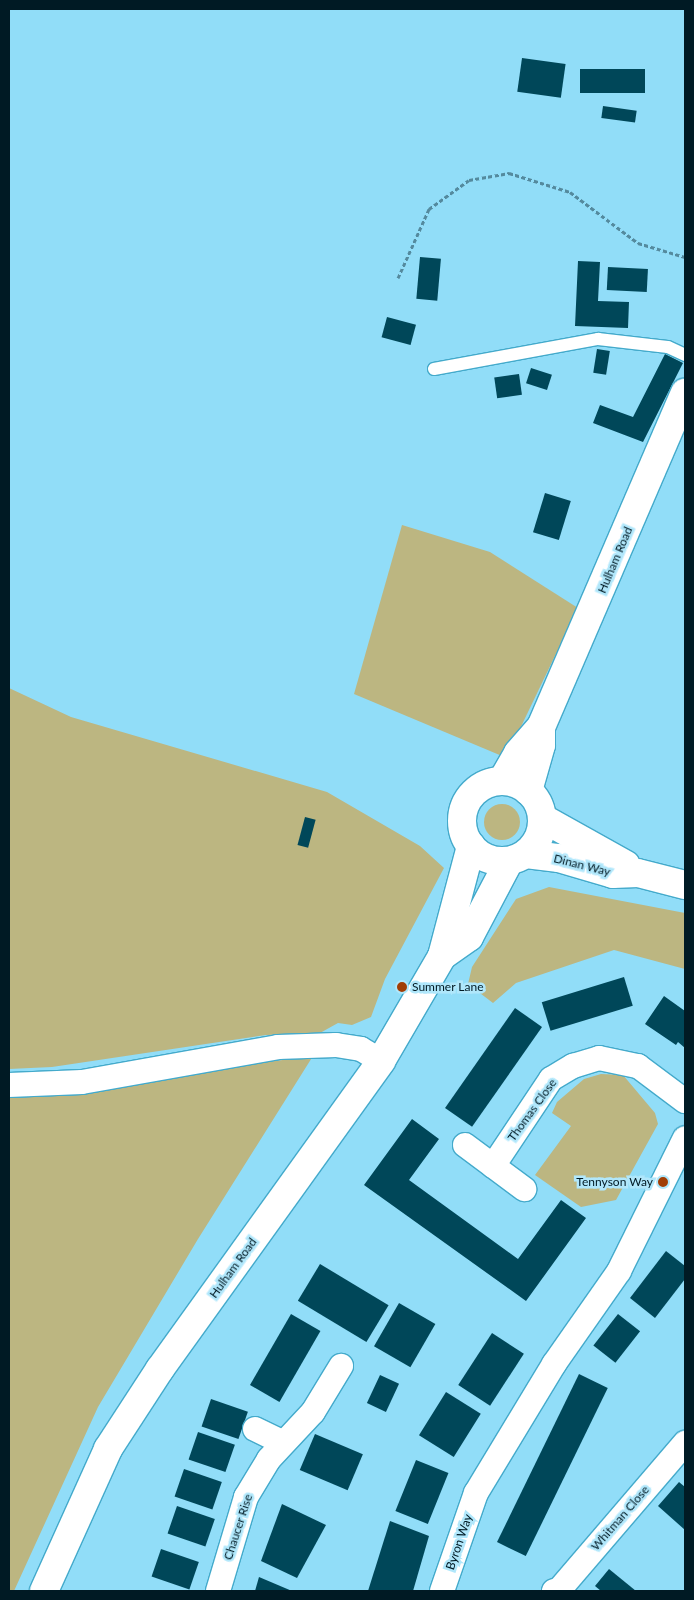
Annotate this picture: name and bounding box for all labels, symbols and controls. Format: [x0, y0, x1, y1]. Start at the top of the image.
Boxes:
street label: Hulham Road [595, 525, 635, 595]
street label: Dinan Way [552, 851, 612, 879]
place label: Summer Lane [412, 980, 484, 994]
marker: Summer Lane [396, 981, 408, 993]
street label: Thomas Close [504, 1076, 560, 1144]
place label: Tennyson Way [576, 1175, 653, 1189]
marker: Tennyson Way [657, 1176, 669, 1188]
street label: Hulham Road [206, 1235, 260, 1301]
street label: Whitman Close [588, 1483, 652, 1553]
street label: Chaucer Rise [221, 1492, 255, 1562]
street label: Byron Way [443, 1512, 475, 1572]

